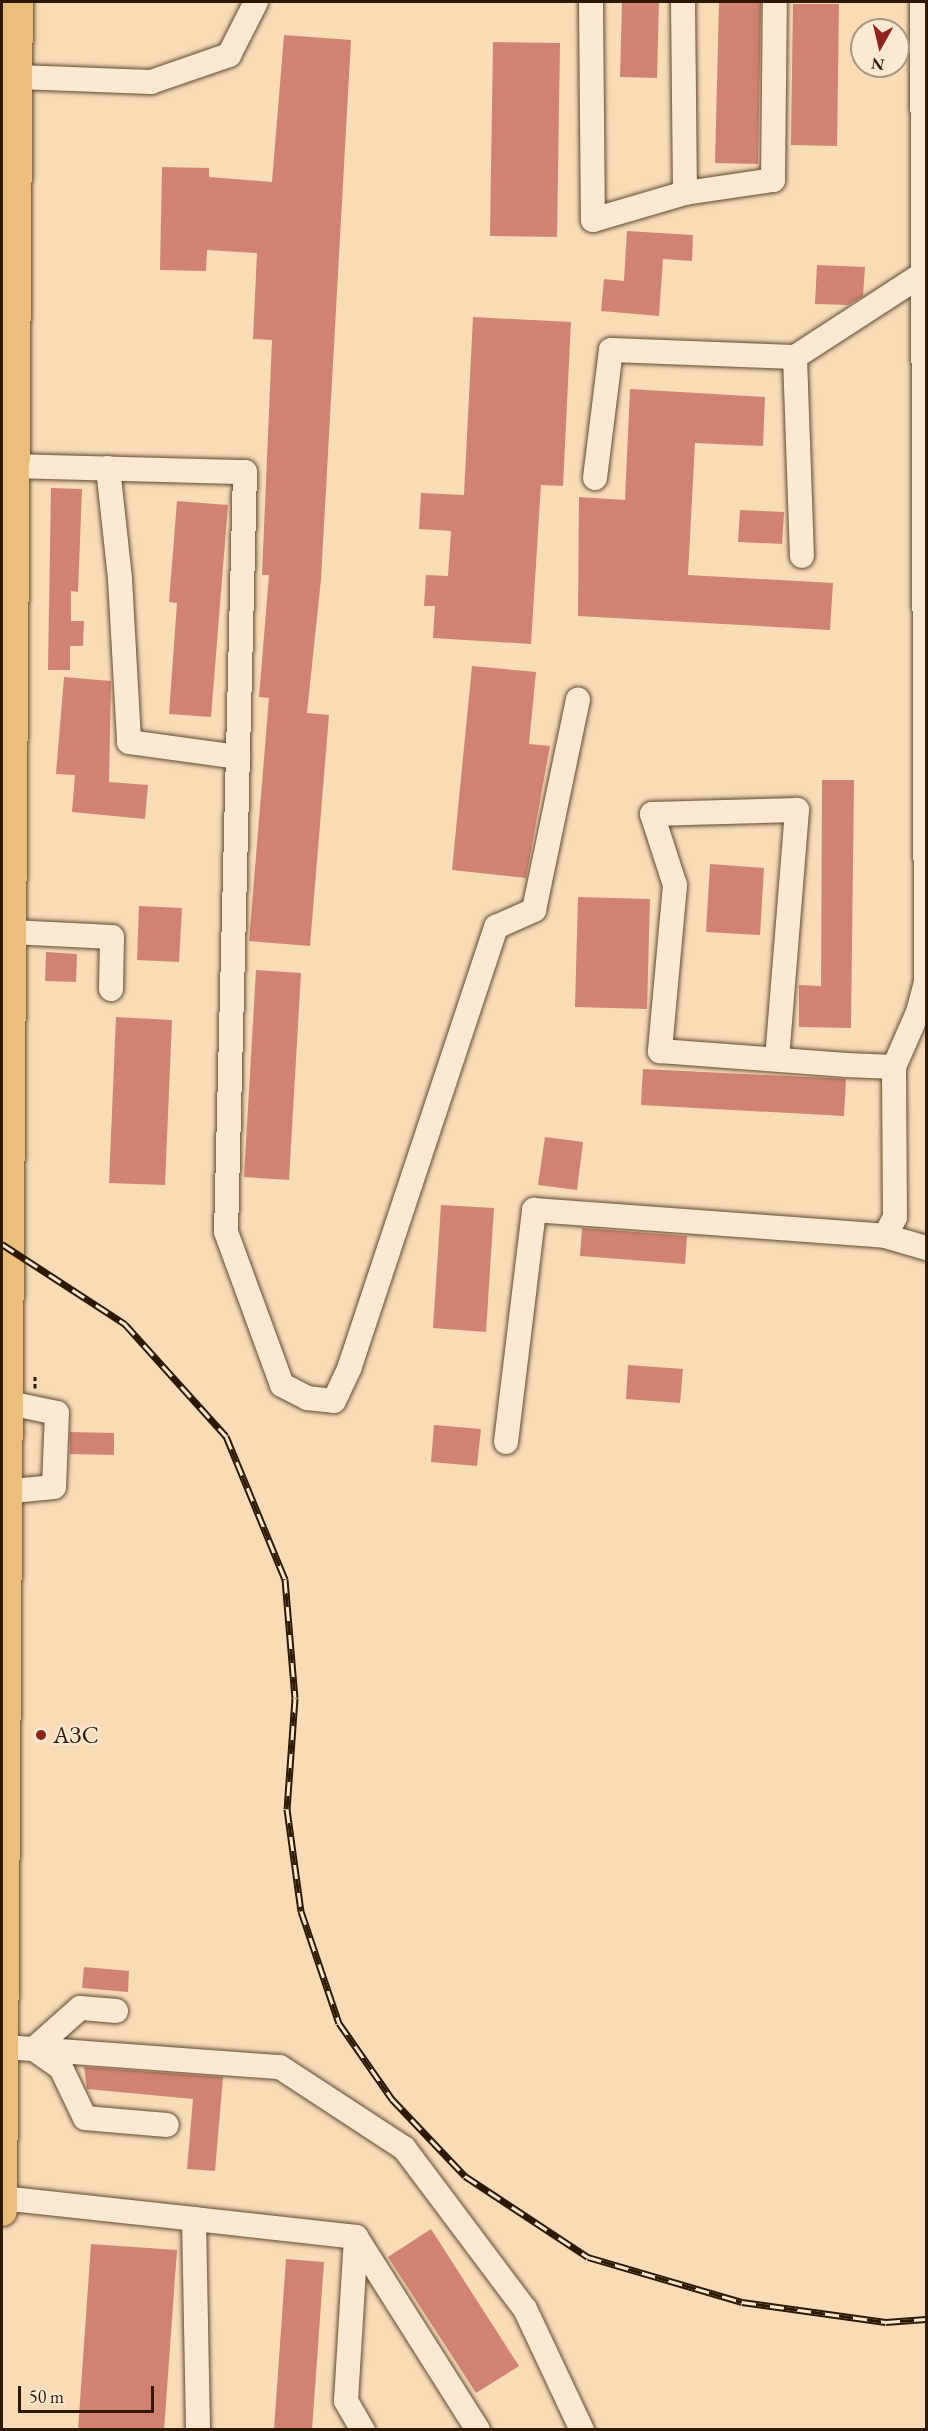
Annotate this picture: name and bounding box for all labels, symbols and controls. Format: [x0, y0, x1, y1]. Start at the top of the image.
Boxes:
north arrow [850, 18, 910, 78]
text: N [870, 53, 886, 76]
place label: АЗС [53, 1721, 99, 1749]
marker: АЗС [34, 1728, 48, 1742]
scale bar [21, 2374, 158, 2412]
text: 50 m [29, 2385, 64, 2408]

